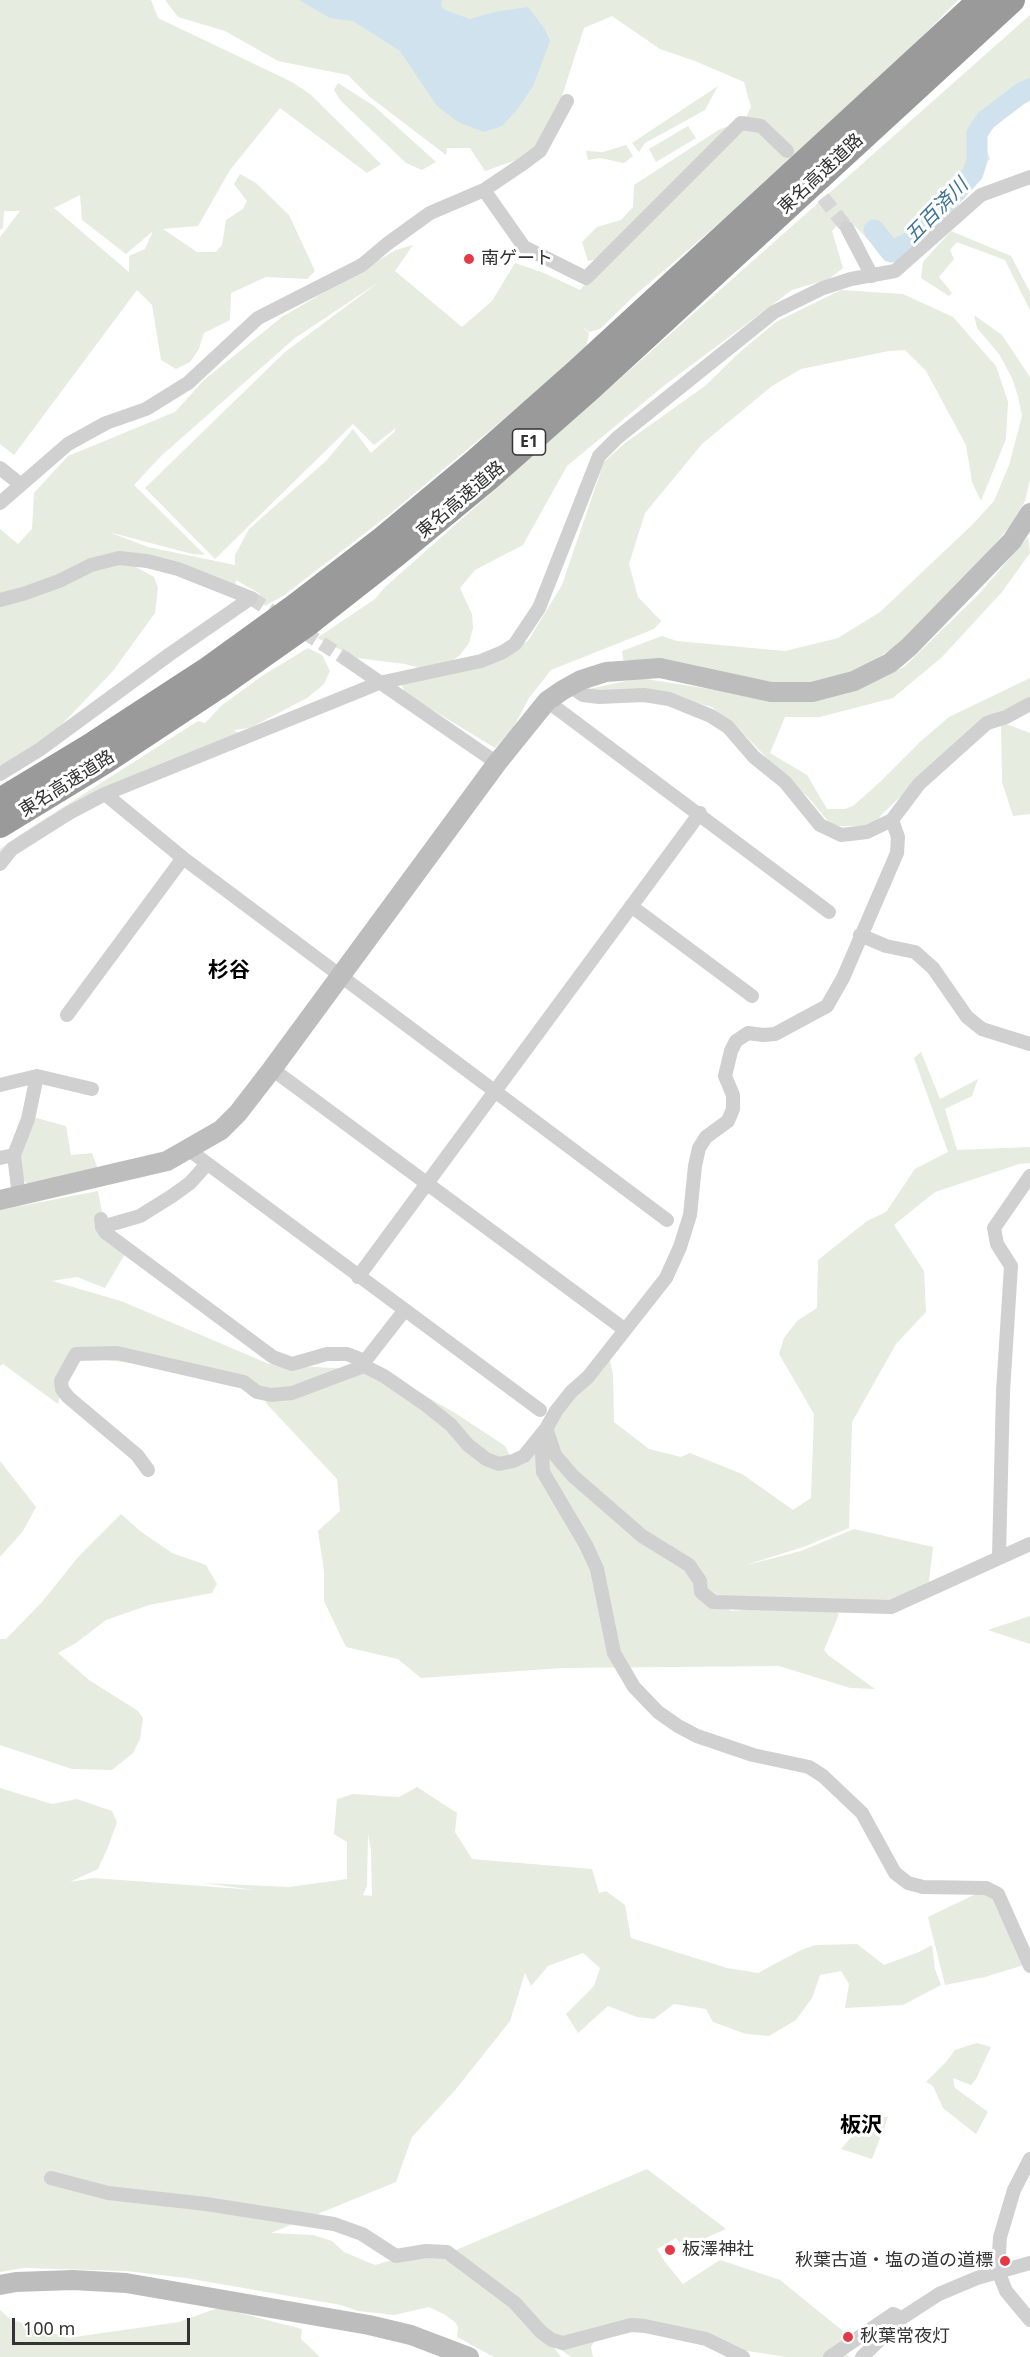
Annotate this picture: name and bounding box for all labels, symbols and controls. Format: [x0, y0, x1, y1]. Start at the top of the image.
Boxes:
street label: 東名高速道路 [774, 129, 868, 219]
water label: 五百済川 [901, 174, 973, 248]
place label: 南ゲート [481, 248, 553, 270]
marker: 南ゲート [462, 252, 476, 266]
road number: E1 [512, 429, 546, 455]
street label: 東名高速道路 [413, 457, 509, 543]
street label: 東名高速道路 [15, 746, 119, 822]
district label: 杉谷 [208, 958, 250, 984]
district label: 板沢 [840, 2113, 882, 2139]
place label: 板澤神社 [682, 2239, 754, 2261]
marker: 板澤神社 [663, 2243, 677, 2257]
place label: 秋葉古道・塩の道の道標 [795, 2250, 993, 2272]
marker: 秋葉古道・塩の道の道標 [998, 2254, 1012, 2268]
scale bar [15, 2306, 194, 2344]
text: 100 m [23, 2316, 75, 2340]
place label: 秋葉常夜灯 [860, 2326, 950, 2348]
marker: 秋葉常夜灯 [841, 2330, 855, 2344]

